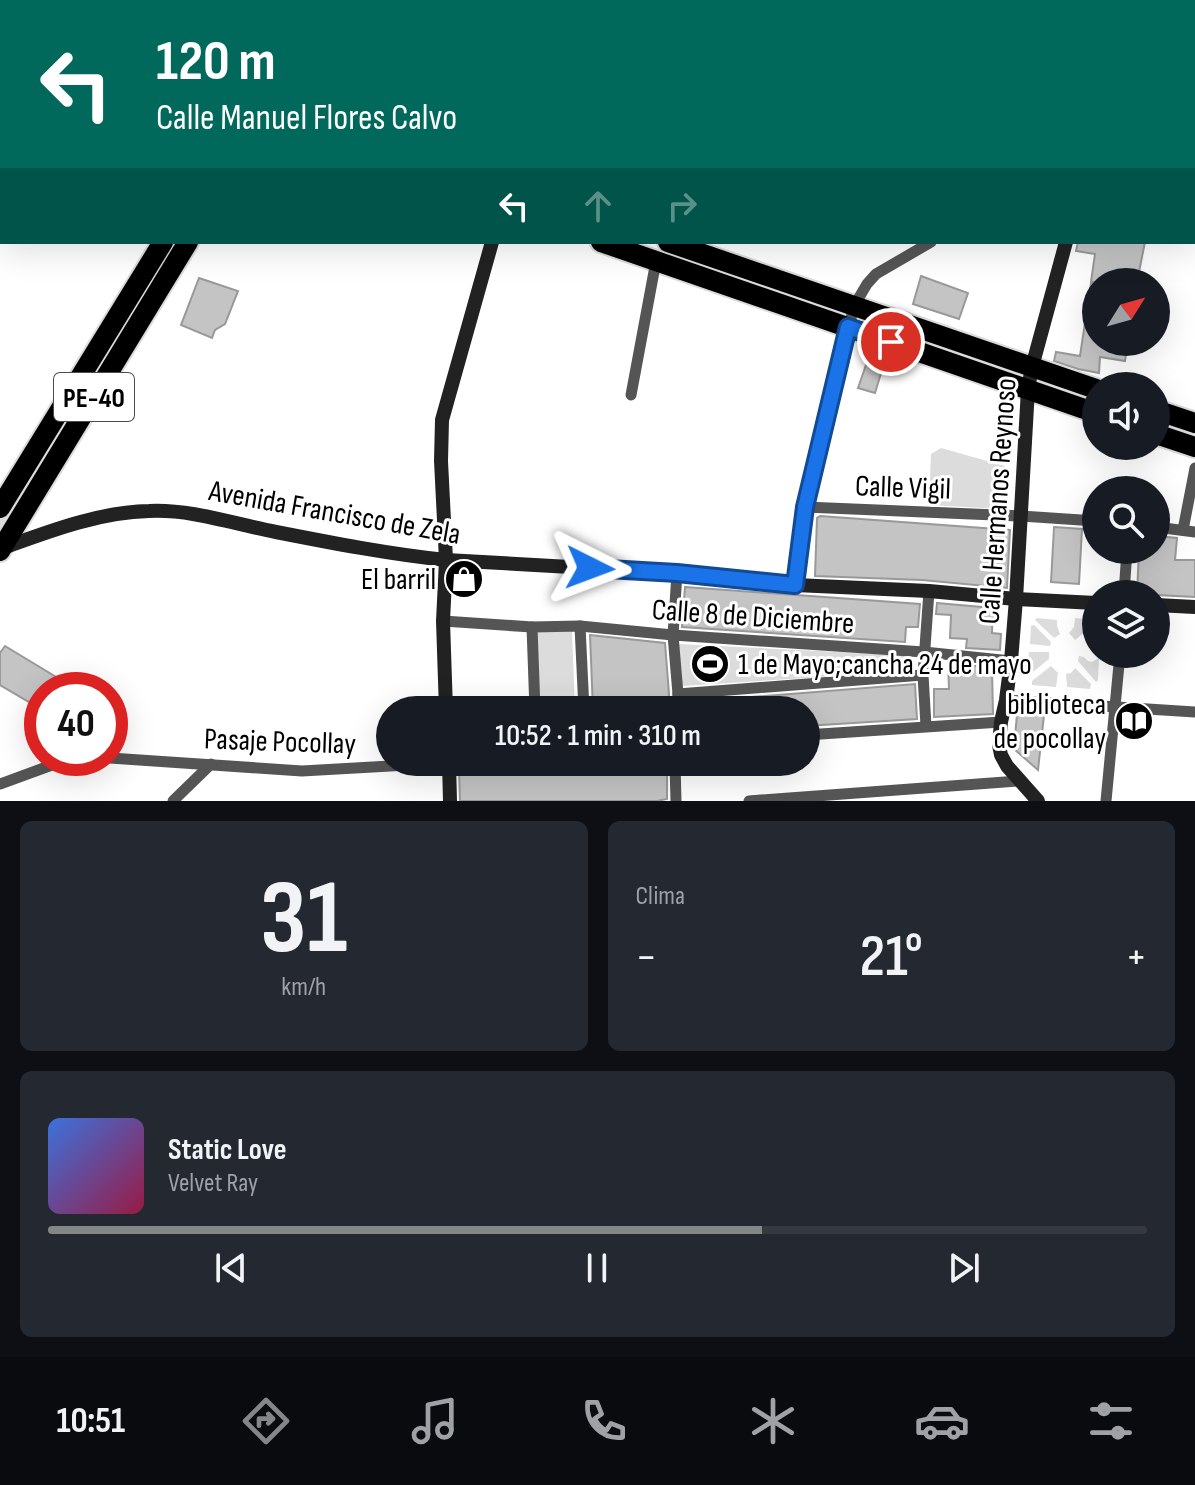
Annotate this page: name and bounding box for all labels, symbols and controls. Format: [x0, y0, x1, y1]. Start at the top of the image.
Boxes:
text: 120 m [156, 29, 276, 96]
icon: left [24, 32, 128, 136]
text: Calle Manuel Flores Calvo [156, 97, 457, 140]
icon: left [492, 184, 536, 228]
icon: ahead [576, 184, 620, 228]
icon: right [660, 184, 704, 228]
north arrow [1082, 268, 1170, 356]
map controls [1082, 268, 1170, 668]
pin [857, 308, 925, 376]
icon: arrive [869, 320, 913, 364]
button: sound [1082, 372, 1170, 460]
road number: PE-40 [54, 373, 134, 421]
street label: Calle Hermanos Reynoso [971, 377, 1025, 625]
street label: Calle Vigil [854, 468, 951, 508]
street label: Avenida Francisco de Zela [205, 473, 463, 553]
button: search [1082, 476, 1170, 564]
position arrow [548, 526, 632, 610]
shop icon: El barril [443, 558, 485, 600]
place label: El barril [361, 562, 436, 598]
button: layers [1082, 580, 1170, 668]
street label: Calle 8 de Diciembre [651, 592, 855, 642]
sports icon: 1 de Mayo;cancha 24 de mayo [689, 643, 731, 685]
place label: 1 de Mayo;cancha 24 de mayo [738, 647, 1032, 683]
speed limit sign: 40 [24, 672, 128, 776]
place label: biblioteca de pocollay [993, 687, 1106, 757]
library icon: biblioteca de pocollay [1113, 700, 1155, 742]
text: 10:52 · 1 min · 310 m [495, 718, 701, 754]
street label: Pasaje Pocollay [204, 721, 357, 763]
text: 31 [260, 857, 347, 982]
text: Clima [636, 881, 685, 912]
text: 21° [860, 921, 923, 993]
text: − [636, 931, 657, 984]
text: + [1125, 931, 1147, 984]
text: km/h [281, 972, 326, 1003]
text: Static Love [168, 1132, 287, 1168]
text: Velvet Ray [168, 1168, 258, 1199]
icon: previous [209, 1246, 253, 1290]
icon: pause [575, 1246, 619, 1290]
icon: next [942, 1246, 986, 1290]
icon: directions [238, 1393, 294, 1449]
icon: music [407, 1393, 463, 1449]
icon: phone [576, 1393, 632, 1449]
icon: climate [745, 1393, 801, 1449]
icon: car [914, 1393, 970, 1449]
icon: filters [1083, 1393, 1139, 1449]
text: 10:51 [56, 1400, 125, 1443]

